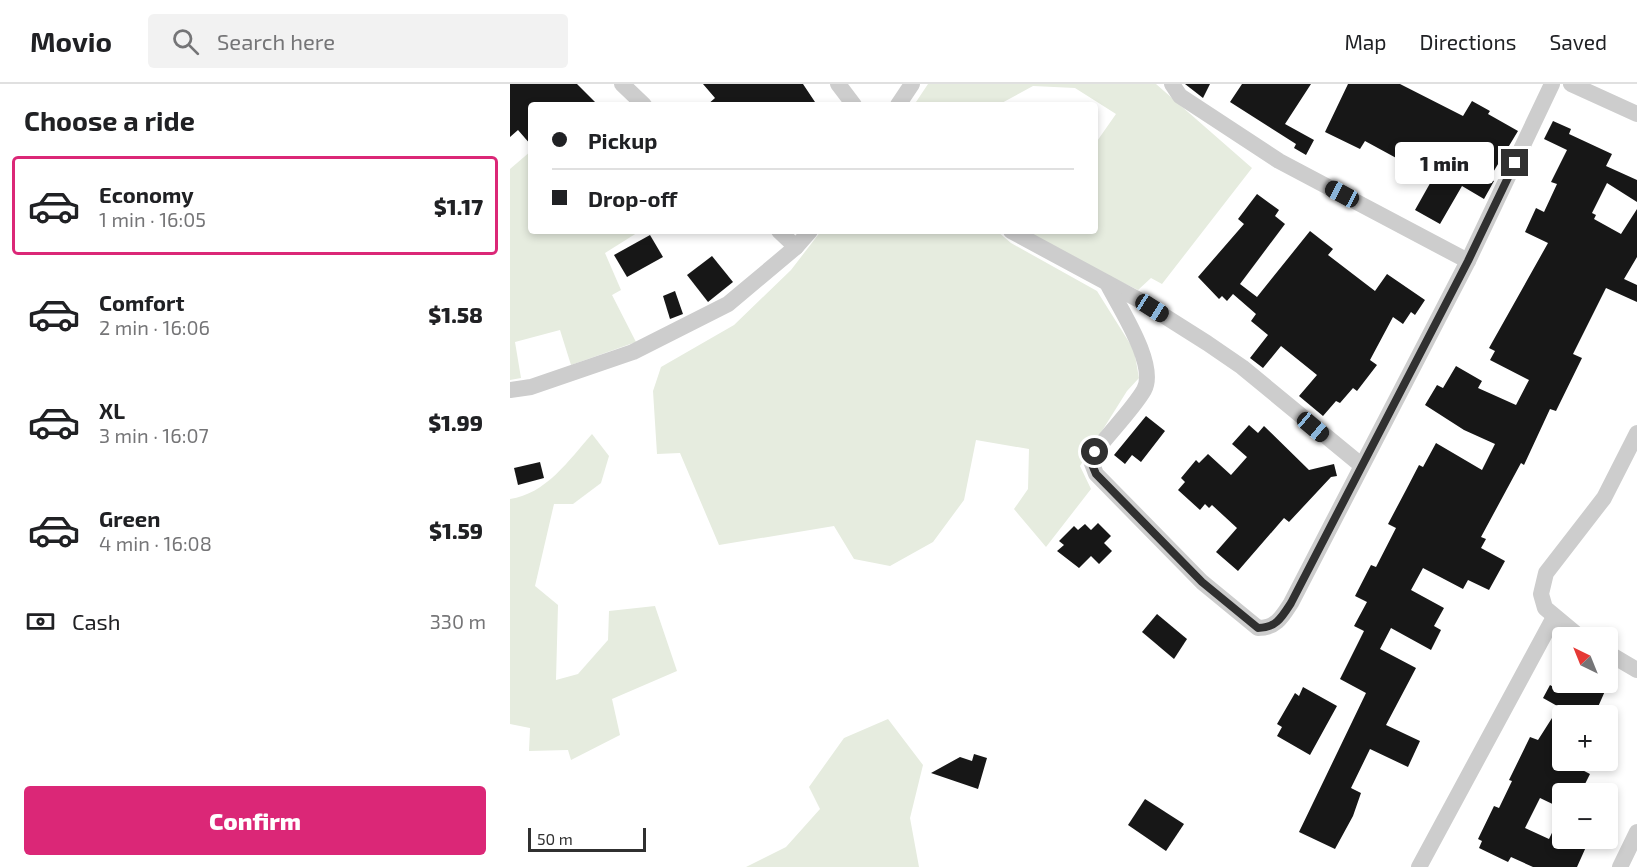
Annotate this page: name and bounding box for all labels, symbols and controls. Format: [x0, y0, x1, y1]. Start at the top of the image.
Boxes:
search box [148, 14, 568, 68]
text: Movio [30, 24, 112, 58]
icon: search [169, 25, 202, 58]
text: Search here [217, 28, 335, 54]
text: Map [1344, 29, 1387, 54]
text: Directions [1420, 29, 1516, 54]
text: Saved [1549, 29, 1607, 54]
text: Choose a ride [24, 104, 195, 136]
text: Pickup [588, 127, 657, 153]
callout: 1 min [1395, 142, 1494, 184]
route end [1501, 149, 1528, 176]
text: 1 min [1420, 151, 1469, 175]
car [1322, 178, 1362, 210]
icon: car [27, 179, 81, 233]
text: Economy [99, 181, 194, 207]
text: Drop-off [588, 185, 677, 211]
text: $1.17 [434, 193, 483, 219]
text: 1 min · 16:05 [99, 207, 206, 231]
icon: car [27, 287, 81, 341]
text: Comfort [99, 289, 184, 315]
car [1132, 291, 1172, 325]
text: $1.58 [428, 301, 483, 327]
text: 2 min · 16:06 [99, 315, 210, 339]
icon: car [27, 395, 81, 449]
text: XL [99, 397, 125, 423]
text: $1.99 [428, 409, 483, 435]
car [1293, 409, 1333, 445]
text: 3 min · 16:07 [99, 423, 209, 447]
route start [1081, 438, 1108, 465]
icon: car [27, 503, 81, 557]
text: Green [99, 505, 161, 531]
text: $1.59 [429, 517, 483, 543]
text: 4 min · 16:08 [99, 531, 212, 555]
icon: cash [24, 605, 57, 638]
text: Cash [72, 608, 121, 634]
text: 330 m [430, 609, 486, 633]
north arrow [1552, 627, 1618, 693]
map controls [1552, 627, 1618, 849]
button: + [1552, 705, 1618, 771]
button: − [1552, 783, 1618, 849]
button: Confirm [24, 786, 486, 855]
scale bar [528, 825, 646, 852]
text: 50 m [537, 829, 573, 848]

